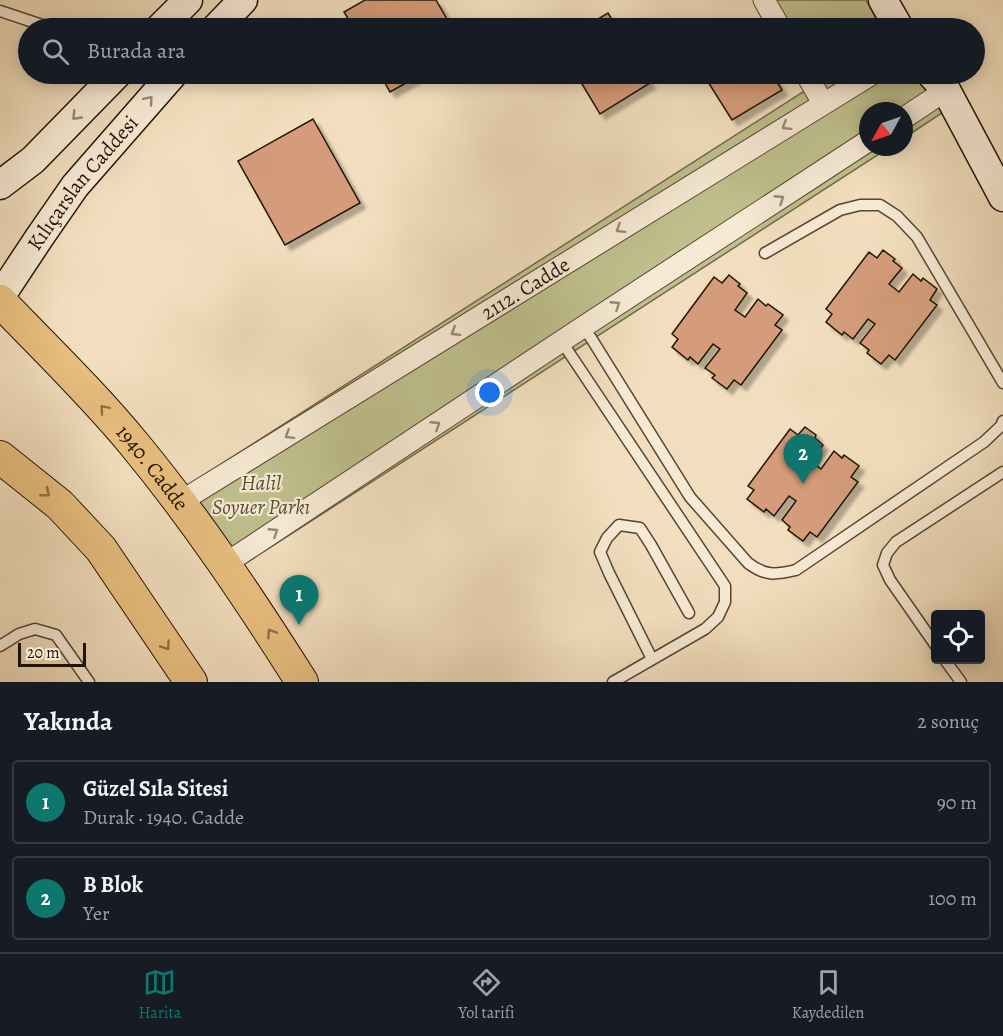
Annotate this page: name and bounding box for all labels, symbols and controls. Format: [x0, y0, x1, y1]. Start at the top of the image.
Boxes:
search box [18, 18, 985, 84]
icon: search [39, 35, 72, 68]
text: Burada ara [87, 36, 186, 66]
one-way arrow [142, 96, 153, 107]
north arrow [859, 102, 913, 156]
street label: Kılıçarslan Caddesi [21, 109, 145, 256]
one-way arrow [72, 109, 83, 119]
one-way arrow [782, 119, 792, 131]
one-way arrow [773, 195, 784, 206]
one-way arrow [616, 221, 626, 233]
street label: 2112. Cadde [476, 250, 575, 327]
one-way arrow [610, 301, 621, 312]
one-way arrow [451, 324, 461, 336]
your location [475, 378, 504, 407]
one-way arrow [100, 405, 111, 416]
street label: 1940. Cadde [110, 419, 195, 516]
one-way arrow [430, 421, 441, 432]
one-way arrow [285, 427, 295, 439]
pin: 2 [784, 434, 822, 484]
park label: Halil Soyuer Parkı [212, 469, 310, 521]
one-way arrow [39, 486, 50, 497]
one-way arrow [267, 528, 278, 539]
pin: 1 [280, 576, 318, 625]
map controls [931, 610, 985, 664]
button: locate [931, 610, 985, 664]
one-way arrow [266, 629, 278, 639]
one-way arrow [159, 639, 170, 650]
scale bar [18, 640, 86, 668]
text: 20 m [27, 642, 60, 664]
text: Yakında [24, 704, 113, 739]
text: 2 sonuç [917, 708, 979, 735]
text: Güzel Sıla Sitesi [83, 774, 228, 804]
text: 1 [42, 789, 49, 816]
text: 90 m [937, 789, 977, 816]
text: Durak · 1940. Cadde [83, 804, 244, 831]
text: B Blok [83, 870, 143, 900]
text: 2 [41, 885, 50, 912]
text: 100 m [928, 885, 977, 912]
text: Yer [83, 900, 110, 927]
tab: Harita [139, 966, 181, 1024]
tab: Yol tarifi [458, 966, 515, 1024]
tab: Kaydedilen [792, 966, 864, 1024]

